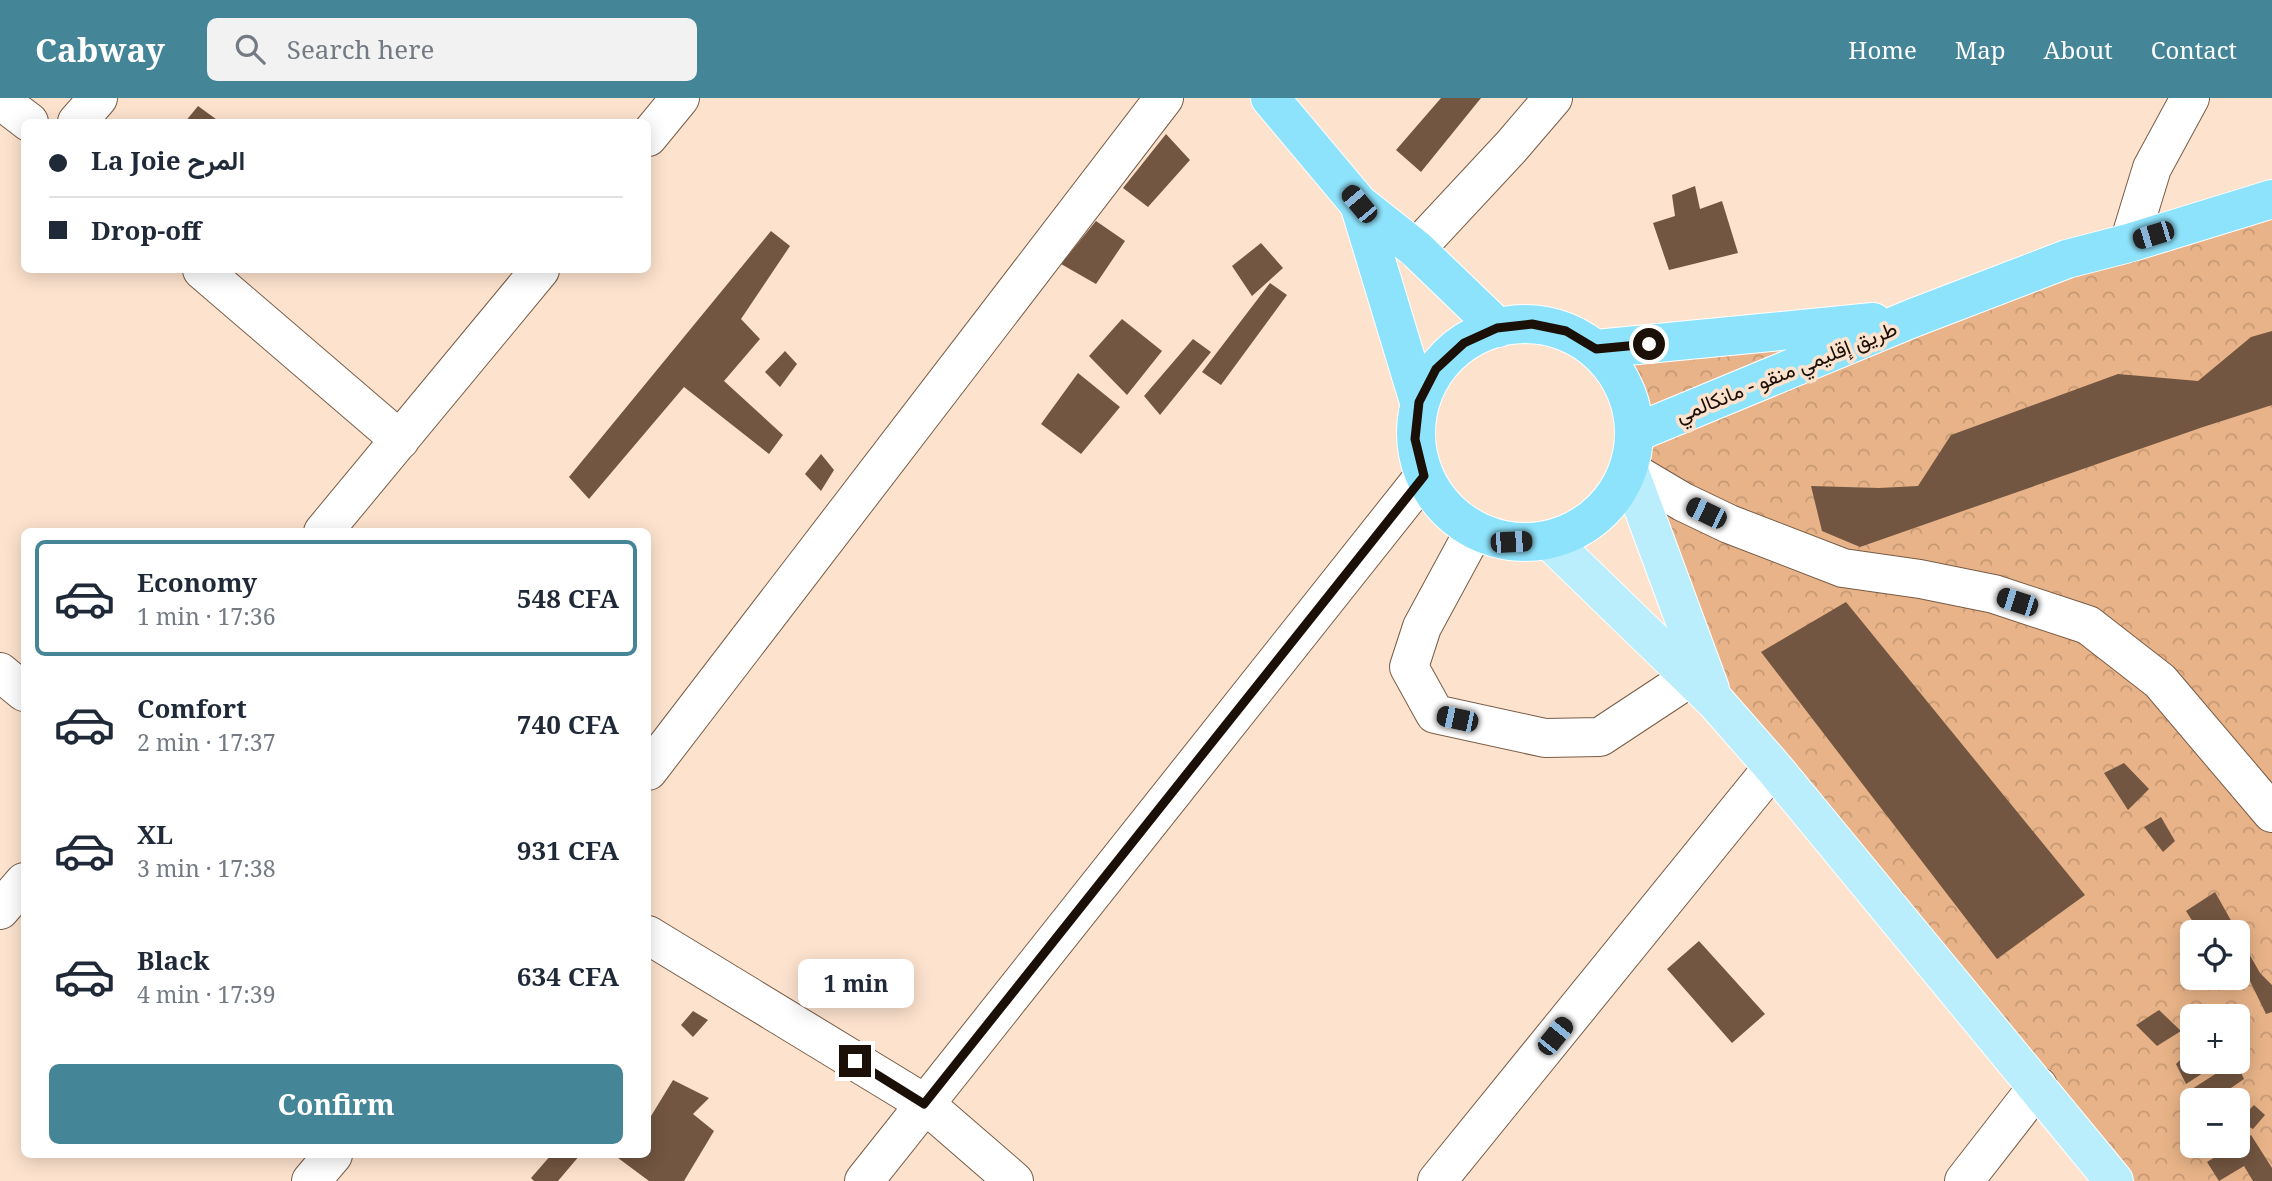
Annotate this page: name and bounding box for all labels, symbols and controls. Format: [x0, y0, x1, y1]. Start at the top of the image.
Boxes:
search box [207, 18, 697, 81]
text: Cabway [35, 27, 165, 72]
icon: search [231, 30, 269, 68]
text: Search here [287, 31, 434, 67]
text: Home [1848, 33, 1917, 66]
text: Map [1955, 33, 2006, 66]
text: About [2044, 33, 2113, 66]
text: Contact [2151, 33, 2237, 66]
text: La Joie المرح [91, 142, 245, 178]
car [1338, 181, 1381, 227]
text: Drop-off [91, 212, 201, 248]
car [2130, 219, 2177, 251]
street label: طريق إقليمي منقو - مانكالمي [1671, 314, 1902, 432]
route start [1633, 328, 1665, 360]
car [1683, 494, 1730, 532]
car [1490, 530, 1533, 554]
text: Economy [137, 564, 257, 600]
icon: car [53, 567, 116, 630]
text: 548 CFA [517, 580, 619, 616]
car [1994, 586, 2041, 618]
text: 1 min · 17:36 [137, 600, 275, 632]
text: Comfort [137, 690, 247, 726]
icon: car [53, 693, 116, 756]
car [1435, 704, 1480, 734]
text: 740 CFA [517, 706, 619, 742]
text: 2 min · 17:37 [137, 726, 275, 758]
text: XL [137, 816, 173, 852]
icon: car [53, 819, 116, 882]
text: 931 CFA [517, 832, 619, 868]
text: 3 min · 17:38 [137, 852, 275, 884]
map controls [2180, 920, 2250, 1158]
button: locate [2180, 920, 2250, 990]
text: Black [137, 942, 210, 978]
icon: car [53, 945, 116, 1008]
text: 634 CFA [517, 958, 619, 994]
callout: 1 min [797, 960, 913, 1009]
text: 1 min [823, 967, 889, 999]
text: 4 min · 17:39 [137, 978, 275, 1010]
button: + [2180, 1004, 2250, 1074]
car [1534, 1013, 1577, 1059]
route end [839, 1045, 871, 1077]
button: Confirm [49, 1064, 623, 1144]
button: − [2180, 1088, 2250, 1158]

